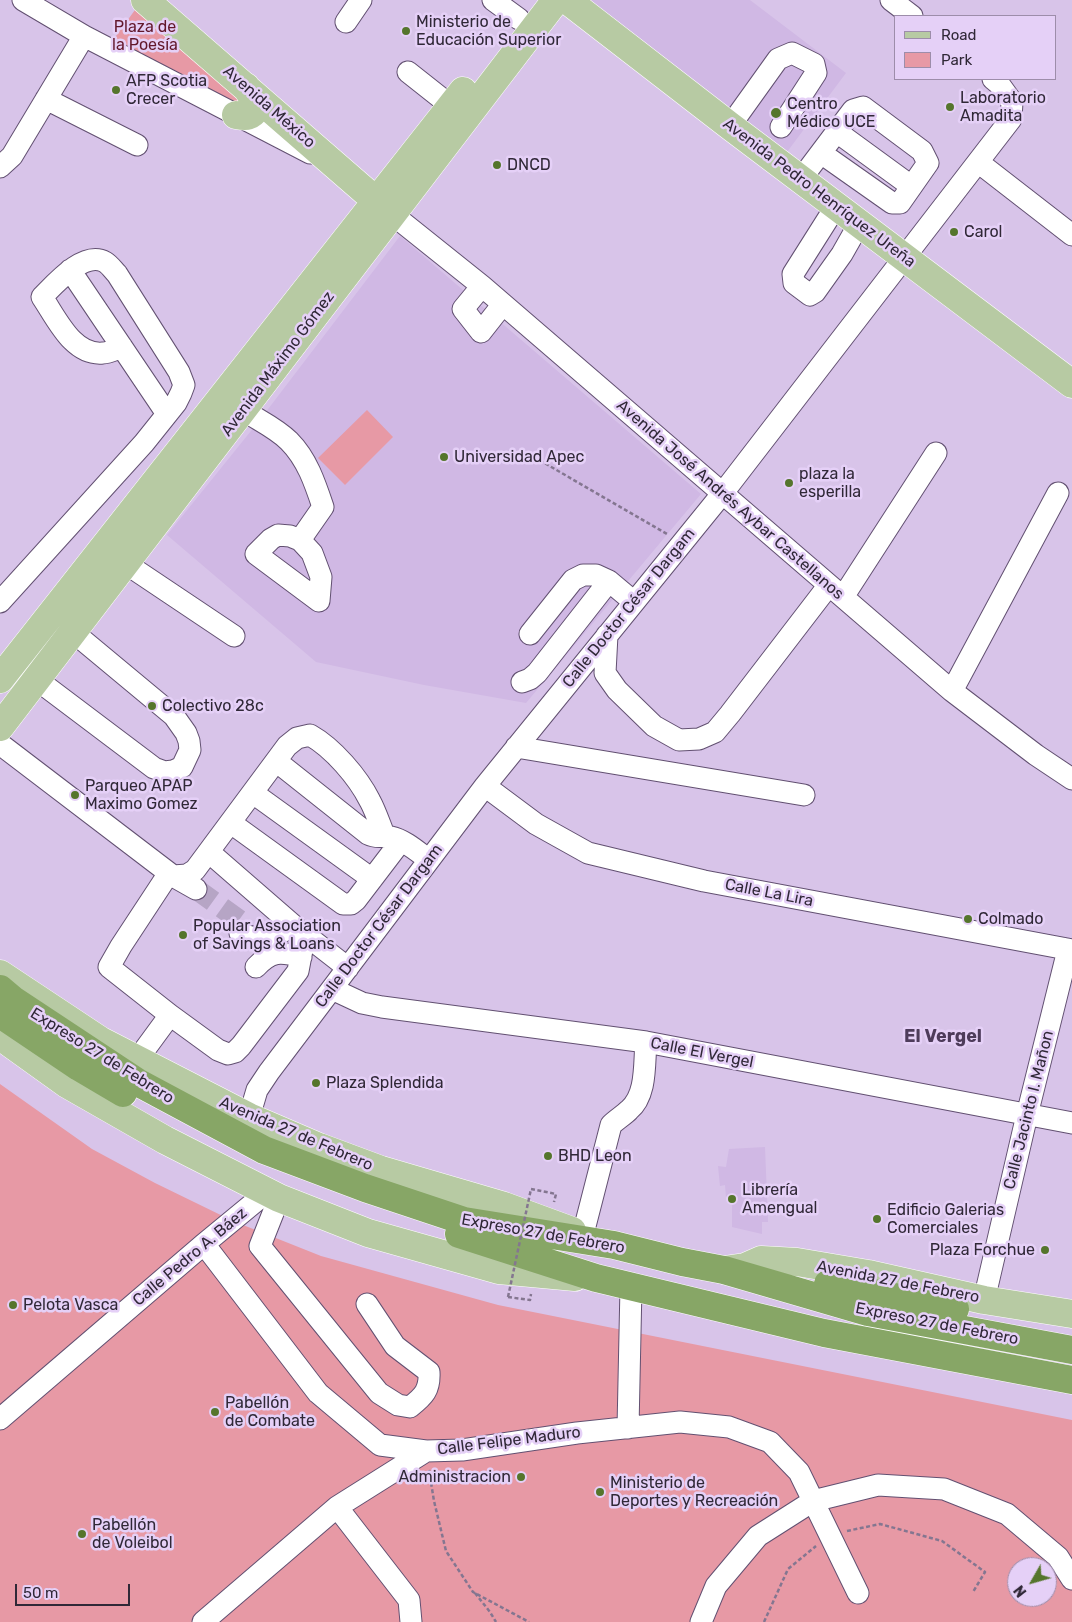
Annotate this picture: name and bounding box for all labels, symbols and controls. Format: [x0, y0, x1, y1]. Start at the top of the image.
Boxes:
place label: Ministerio de Educación Superior [416, 12, 561, 50]
legend [894, 15, 1057, 80]
park label: Plaza de la Poesía [112, 17, 178, 55]
marker: Ministerio de Educación Superior [400, 25, 412, 37]
text: Road [941, 26, 977, 44]
text: Park [941, 51, 972, 69]
street label: Avenida México [219, 62, 319, 152]
place label: AFP Scotia Crecer [126, 71, 207, 109]
marker: AFP Scotia Crecer [110, 84, 122, 96]
place label: Laboratorio Amadita [960, 88, 1046, 126]
place label: Centro Médico UCE [787, 94, 876, 132]
marker: Laboratorio Amadita [944, 101, 956, 113]
marker: Centro Médico UCE [769, 106, 783, 120]
street label: Avenida Pedro Henríquez Ureña [719, 114, 919, 272]
place label: DNCD [507, 155, 551, 175]
marker: DNCD [491, 159, 503, 171]
place label: Carol [964, 222, 1002, 242]
marker: Carol [948, 226, 960, 238]
street label: Avenida Máximo Gómez [217, 288, 339, 440]
street label: Avenida José Andrés Aybar Castellanos [612, 396, 848, 604]
place label: Universidad Apec [454, 447, 584, 467]
marker: Universidad Apec [438, 451, 450, 463]
place label: plaza la esperilla [799, 464, 861, 502]
marker: plaza la esperilla [783, 477, 795, 489]
street label: Calle Doctor César Dargam [559, 524, 699, 692]
place label: Colectivo 28c [162, 696, 264, 716]
marker: Colectivo 28c [146, 700, 158, 712]
place label: Parqueo APAP Maximo Gomez [85, 776, 198, 814]
marker: Parqueo APAP Maximo Gomez [69, 789, 81, 801]
street label: Calle Doctor César Dargam [311, 841, 447, 1011]
street label: Calle La Lira [723, 875, 815, 911]
place label: Colmado [978, 909, 1043, 929]
marker: Colmado [962, 913, 974, 925]
place label: Popular Association of Savings & Loans [193, 916, 341, 954]
marker: Popular Association of Savings & Loans [177, 929, 189, 941]
street label: Expreso 27 de Febrero [27, 1004, 177, 1108]
district label: El Vergel [904, 1026, 982, 1048]
street label: Calle Jacinto I. Mañon [1000, 1029, 1058, 1191]
street label: Calle El Vergel [649, 1034, 755, 1072]
place label: Plaza Splendida [326, 1073, 444, 1093]
marker: Plaza Splendida [310, 1077, 322, 1089]
street label: Avenida 27 de Febrero [216, 1093, 376, 1175]
place label: BHD Leon [558, 1146, 632, 1166]
marker: BHD Leon [542, 1150, 554, 1162]
place label: Librería Amengual [742, 1180, 818, 1218]
marker: Librería Amengual [726, 1193, 738, 1205]
place label: Edificio Galerias Comerciales [887, 1200, 1004, 1238]
street label: Calle Pedro A. Báez [129, 1204, 251, 1310]
street label: Expreso 27 de Febrero [460, 1210, 626, 1258]
marker: Edificio Galerias Comerciales [871, 1213, 883, 1225]
place label: Plaza Forchue [930, 1240, 1035, 1260]
marker: Plaza Forchue [1039, 1244, 1051, 1256]
street label: Avenida 27 de Febrero [815, 1257, 981, 1307]
place label: Pelota Vasca [23, 1295, 118, 1315]
marker: Pelota Vasca [7, 1299, 19, 1311]
street label: Expreso 27 de Febrero [854, 1299, 1020, 1349]
place label: Pabellón de Combate [225, 1393, 315, 1431]
marker: Pabellón de Combate [209, 1406, 221, 1418]
street label: Calle Felipe Maduro [436, 1423, 582, 1459]
place label: Administracion [398, 1467, 511, 1487]
marker: Administracion [515, 1471, 527, 1483]
place label: Ministerio de Deportes y Recreación [610, 1473, 778, 1511]
marker: Ministerio de Deportes y Recreación [594, 1486, 606, 1498]
place label: Pabellón de Voleibol [92, 1515, 173, 1553]
marker: Pabellón de Voleibol [76, 1528, 88, 1540]
north arrow [1007, 1557, 1057, 1607]
scale bar [18, 1574, 132, 1606]
text: N [1011, 1582, 1030, 1600]
text: 50 m [23, 1584, 58, 1602]

